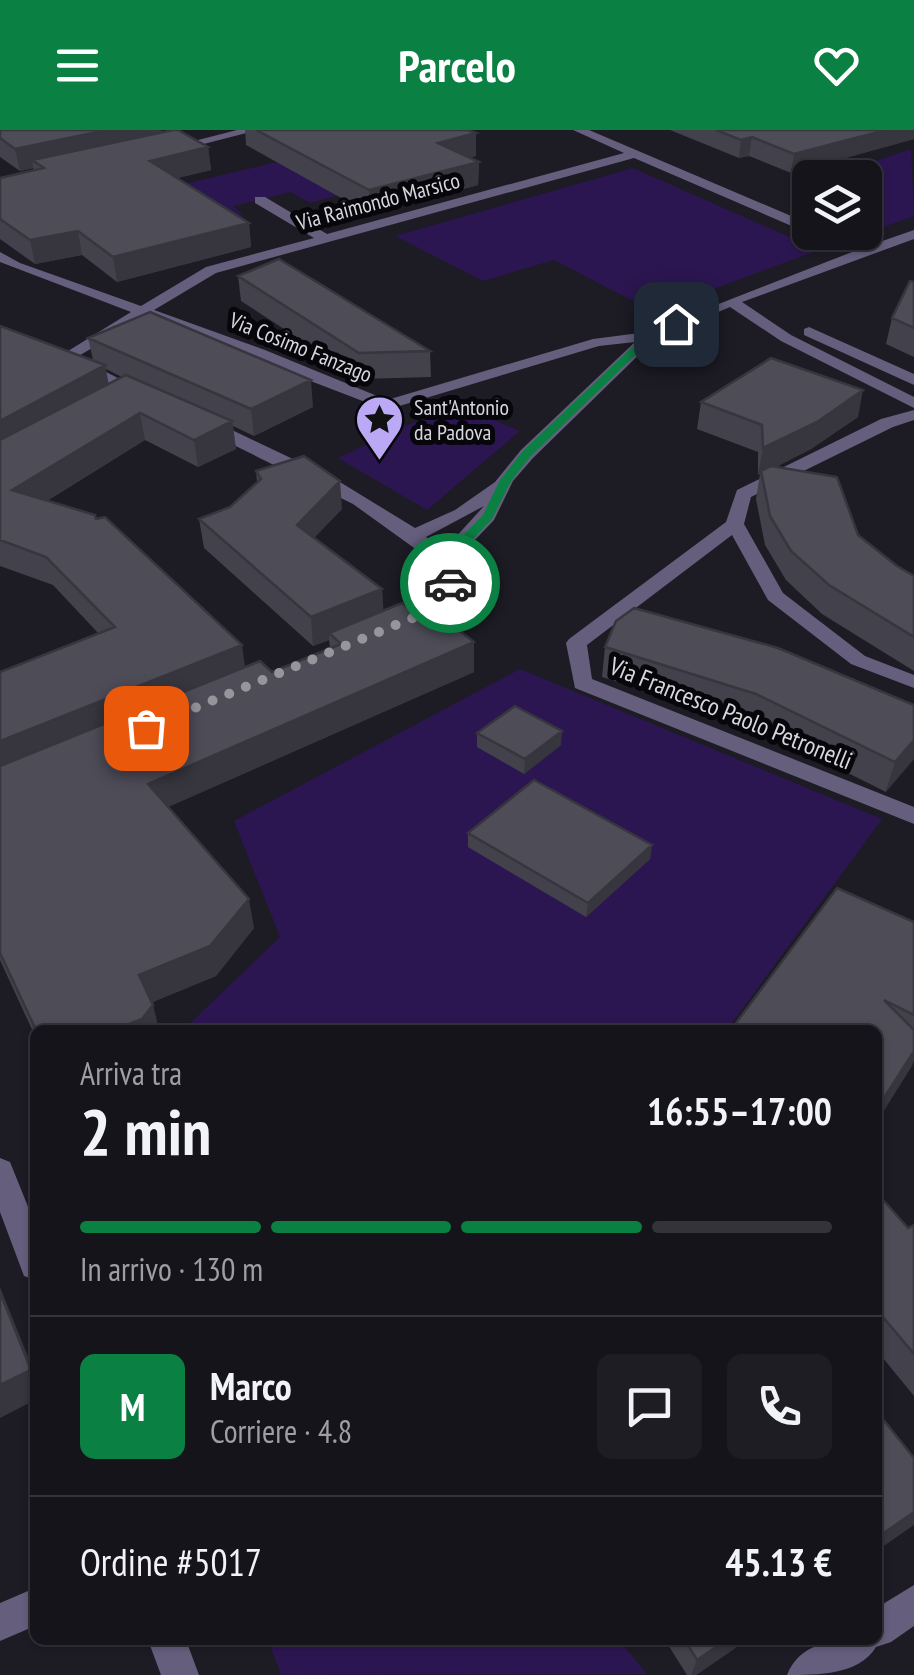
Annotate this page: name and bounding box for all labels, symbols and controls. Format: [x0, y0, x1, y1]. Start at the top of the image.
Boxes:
text: Parcelo [398, 36, 516, 94]
icon: menu [50, 38, 105, 93]
icon: heart [809, 38, 864, 93]
map controls [792, 160, 882, 250]
button: layers [792, 160, 882, 250]
street label: Via Raimondo Marsico [292, 166, 463, 236]
pin [634, 282, 719, 367]
icon: home [649, 297, 704, 352]
street label: Via Cosimo Fanzago [225, 305, 376, 388]
place label: Sant'Antonio da Padova [414, 393, 509, 446]
place icon: Sant'Antonio da Padova [353, 394, 405, 462]
courier [400, 533, 500, 633]
icon: car [423, 556, 478, 611]
street label: Via Francesco Paolo Petronelli [604, 649, 857, 776]
pin [104, 686, 189, 771]
icon: bag [119, 701, 174, 756]
text: Arriva tra [80, 1052, 182, 1094]
text: 16:55–17:00 [647, 1086, 832, 1135]
text: 2 min [80, 1089, 211, 1173]
text: In arrivo · 130 m [80, 1248, 263, 1290]
button: chat [597, 1354, 702, 1459]
button: phone [727, 1354, 832, 1459]
text: Marco [210, 1361, 292, 1410]
text: M [120, 1382, 145, 1431]
text: Corriere · 4.8 [210, 1410, 352, 1452]
text: Ordine #5017 [80, 1537, 262, 1586]
text: 45.13 € [725, 1537, 832, 1586]

